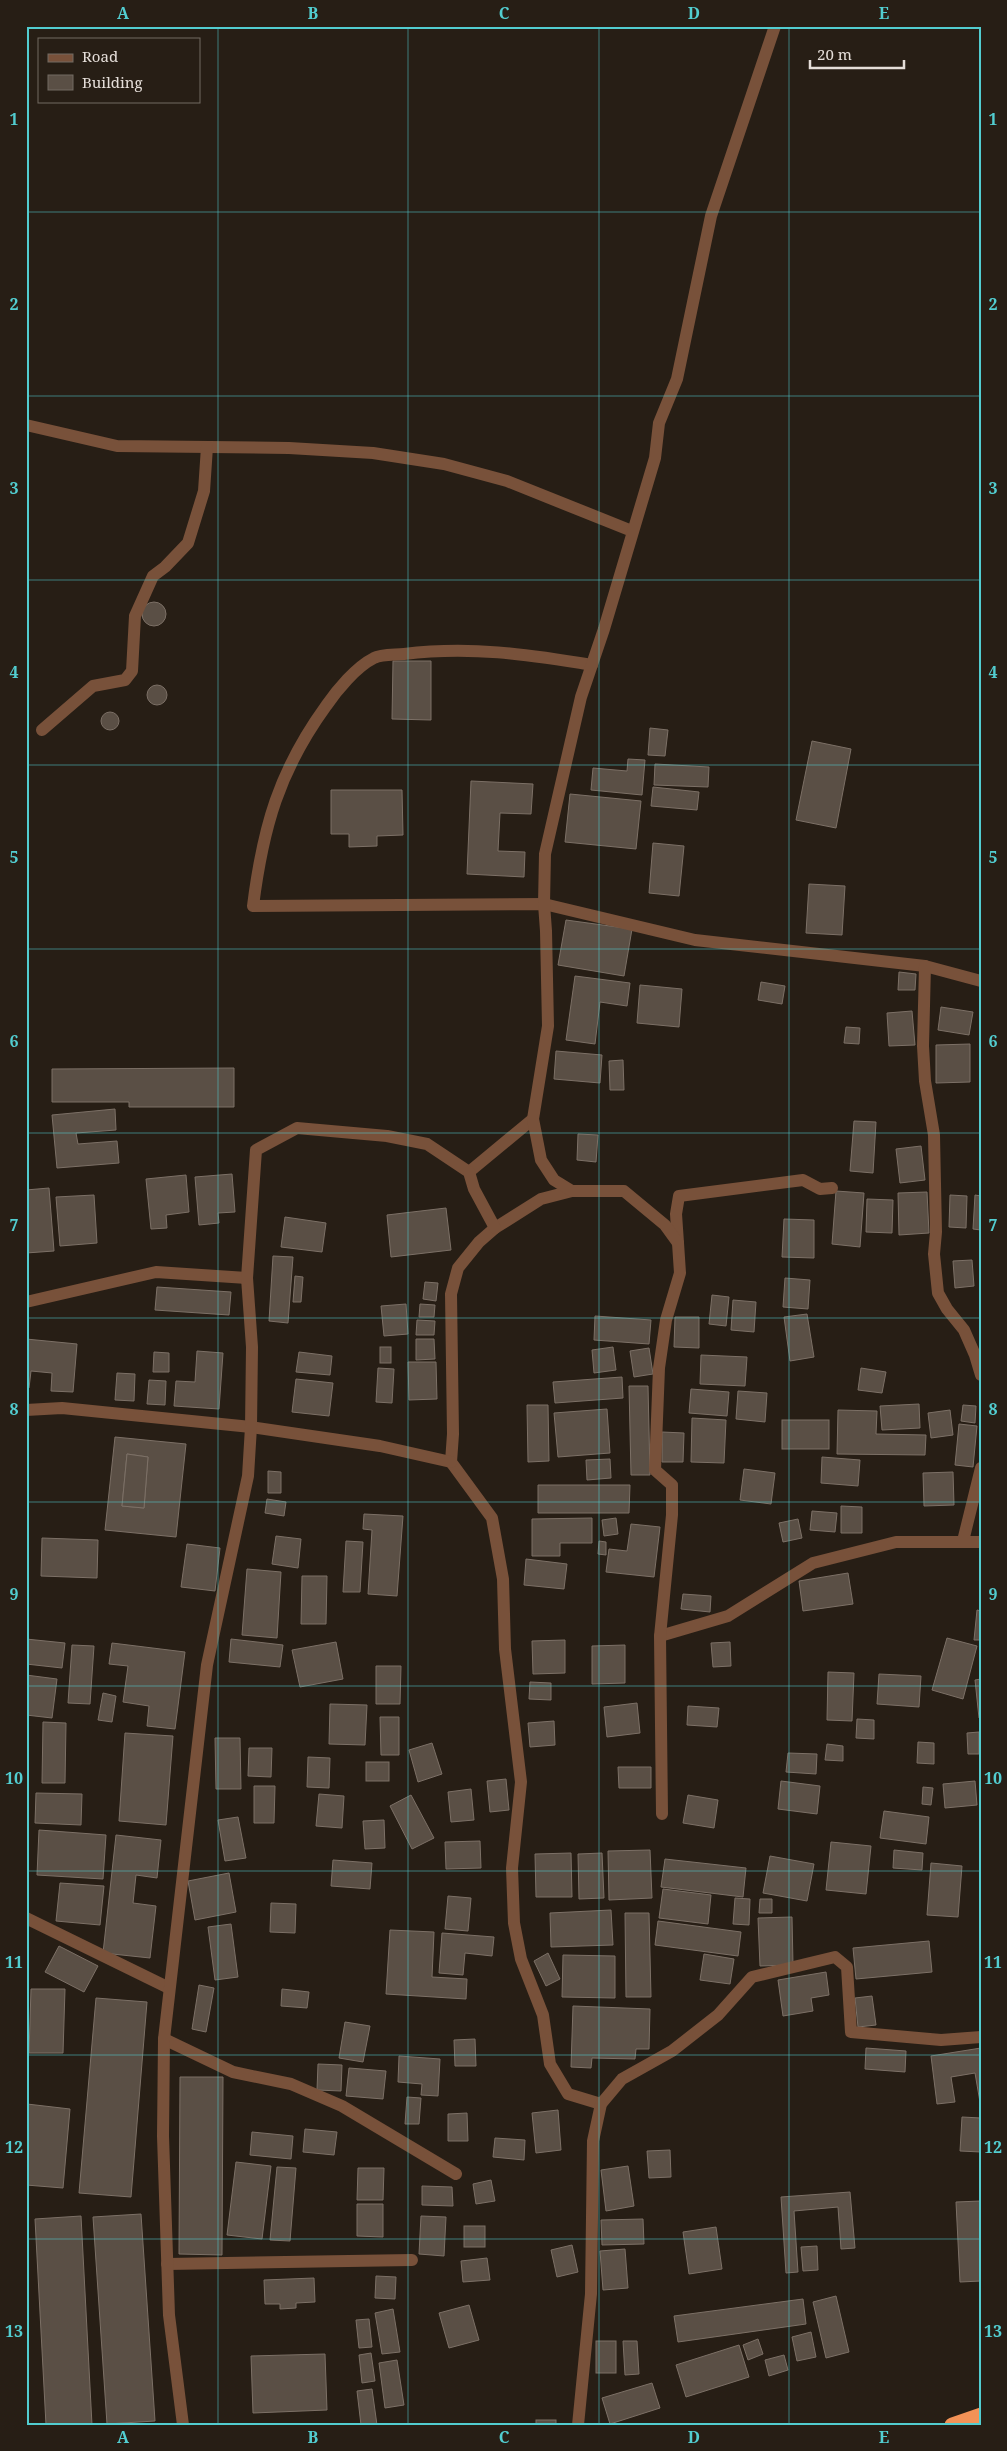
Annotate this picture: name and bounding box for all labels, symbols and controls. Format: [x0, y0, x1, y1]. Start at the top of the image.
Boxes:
text: A [117, 2, 130, 24]
text: B [308, 2, 319, 24]
text: C [499, 2, 510, 24]
text: D [688, 2, 700, 24]
text: E [879, 2, 889, 24]
legend [38, 38, 200, 102]
scale bar [810, 38, 903, 70]
text: 20 m [817, 44, 852, 64]
text: Road [82, 46, 118, 66]
text: Building [82, 72, 143, 92]
text: 1 [9, 108, 19, 130]
text: 1 [988, 108, 998, 130]
text: 2 [9, 293, 19, 315]
text: 2 [988, 293, 998, 315]
text: 3 [9, 477, 19, 499]
text: 3 [988, 477, 998, 499]
text: 4 [9, 661, 19, 683]
text: 4 [988, 661, 998, 683]
text: 5 [9, 846, 19, 868]
text: 5 [988, 846, 998, 868]
text: 6 [9, 1030, 19, 1052]
text: 6 [988, 1030, 998, 1052]
text: 7 [9, 1214, 19, 1236]
text: 7 [988, 1214, 998, 1236]
text: 8 [9, 1398, 19, 1420]
text: 8 [988, 1398, 998, 1420]
text: 9 [9, 1583, 19, 1605]
text: 9 [988, 1583, 998, 1605]
text: 10 [5, 1767, 23, 1789]
text: 10 [984, 1767, 1002, 1789]
text: 11 [5, 1951, 23, 1973]
text: 11 [984, 1951, 1002, 1973]
text: 12 [5, 2136, 23, 2158]
text: 12 [984, 2136, 1002, 2158]
text: 13 [5, 2320, 23, 2342]
text: 13 [984, 2320, 1002, 2342]
text: A [117, 2426, 130, 2448]
text: B [308, 2426, 319, 2448]
text: C [499, 2426, 510, 2448]
text: D [688, 2426, 700, 2448]
text: E [879, 2426, 889, 2448]

